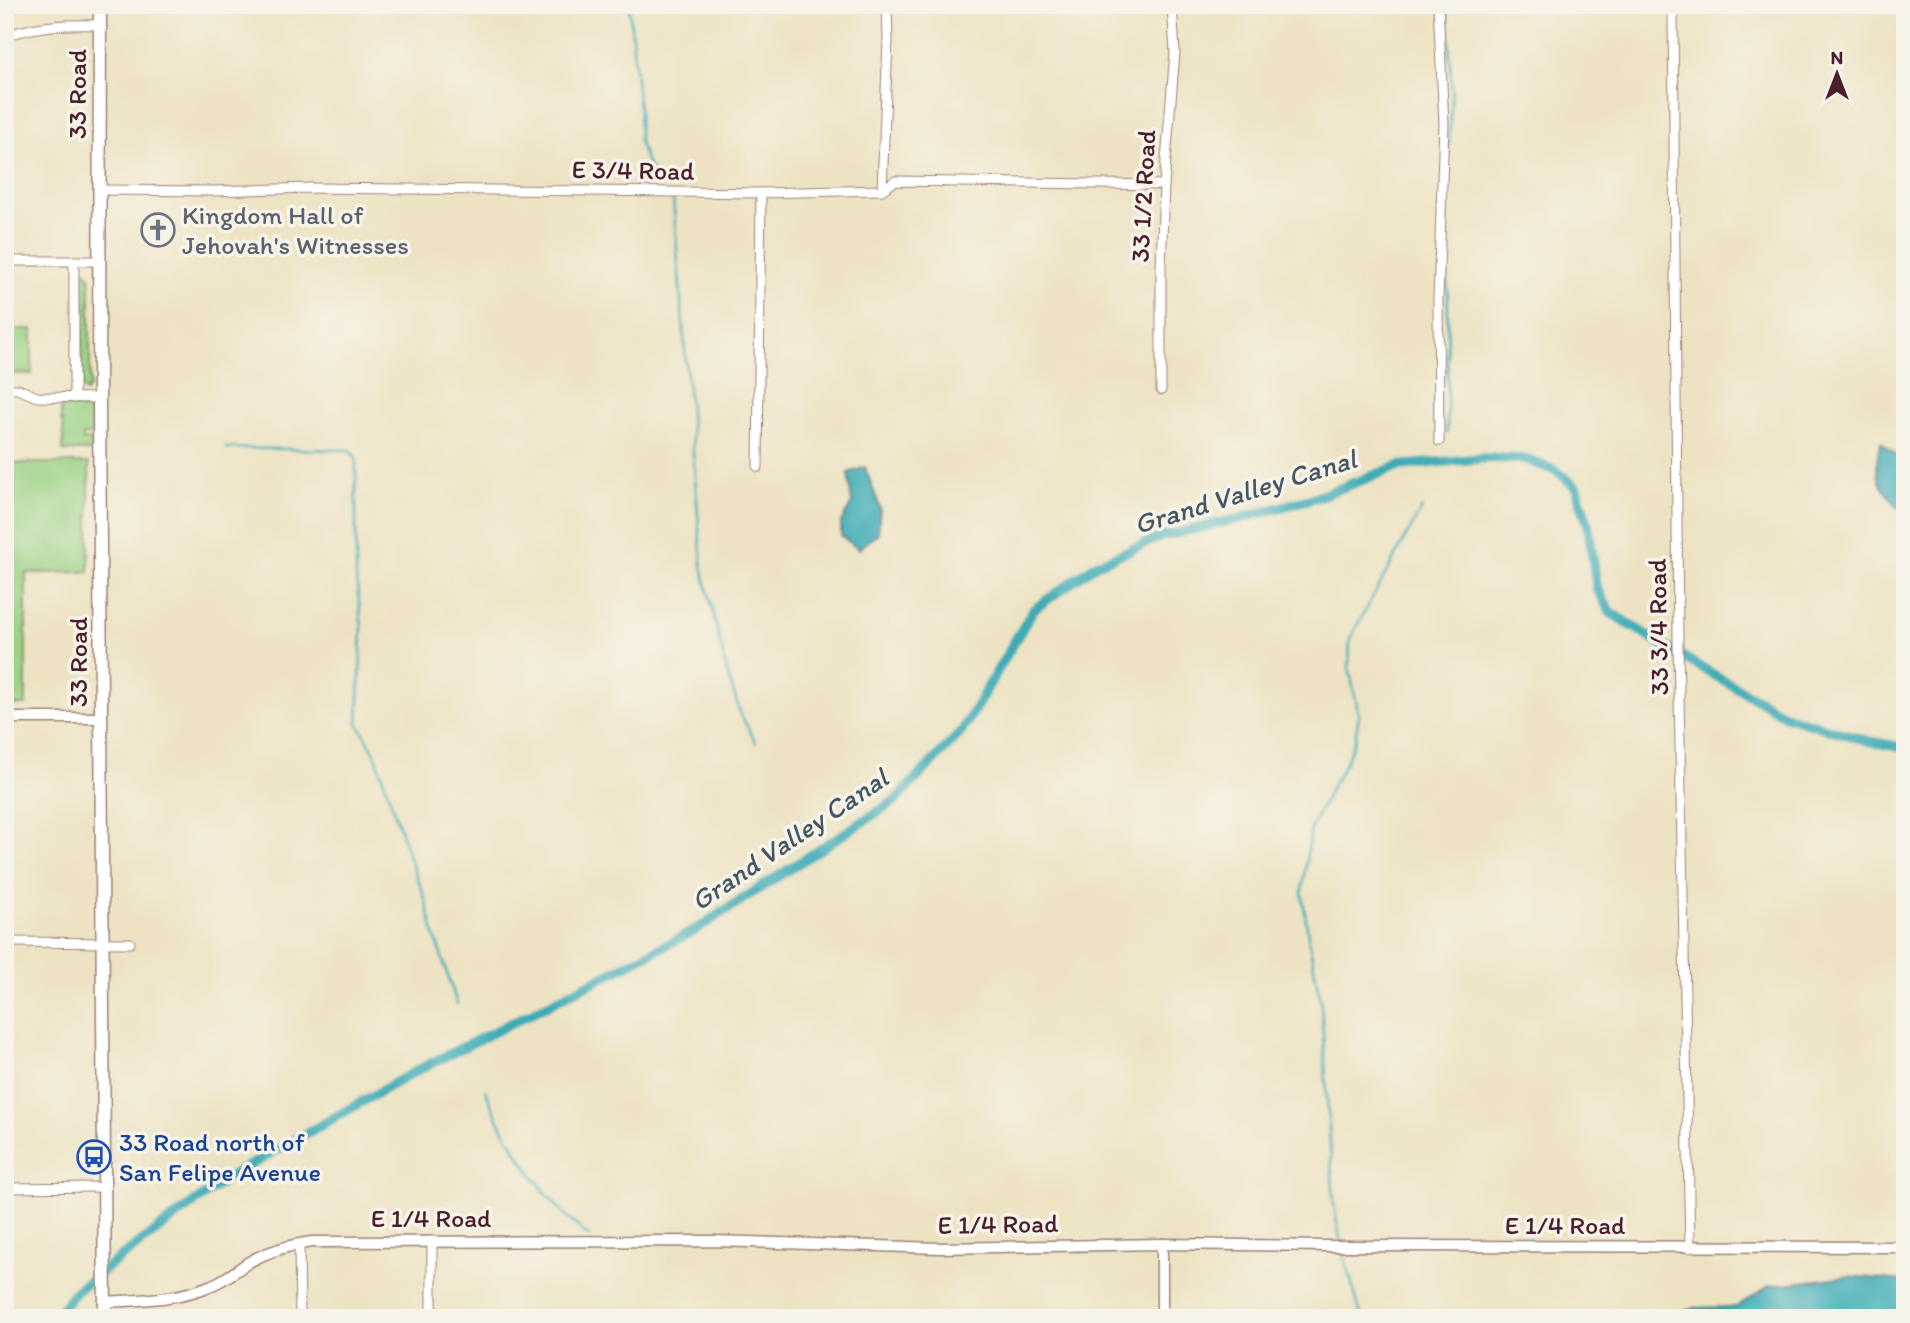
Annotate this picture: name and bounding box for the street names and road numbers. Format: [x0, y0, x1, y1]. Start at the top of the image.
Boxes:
street label: 33 Road [61, 48, 93, 139]
street label: 33 1/2 Road [1124, 128, 1162, 263]
street label: E 3/4 Road [571, 153, 695, 187]
street label: 33 3/4 Road [1641, 558, 1675, 696]
street label: 33 Road [62, 616, 94, 707]
street label: E 1/4 Road [371, 1202, 492, 1234]
street label: E 1/4 Road [937, 1207, 1059, 1241]
street label: E 1/4 Road [1505, 1209, 1626, 1241]

